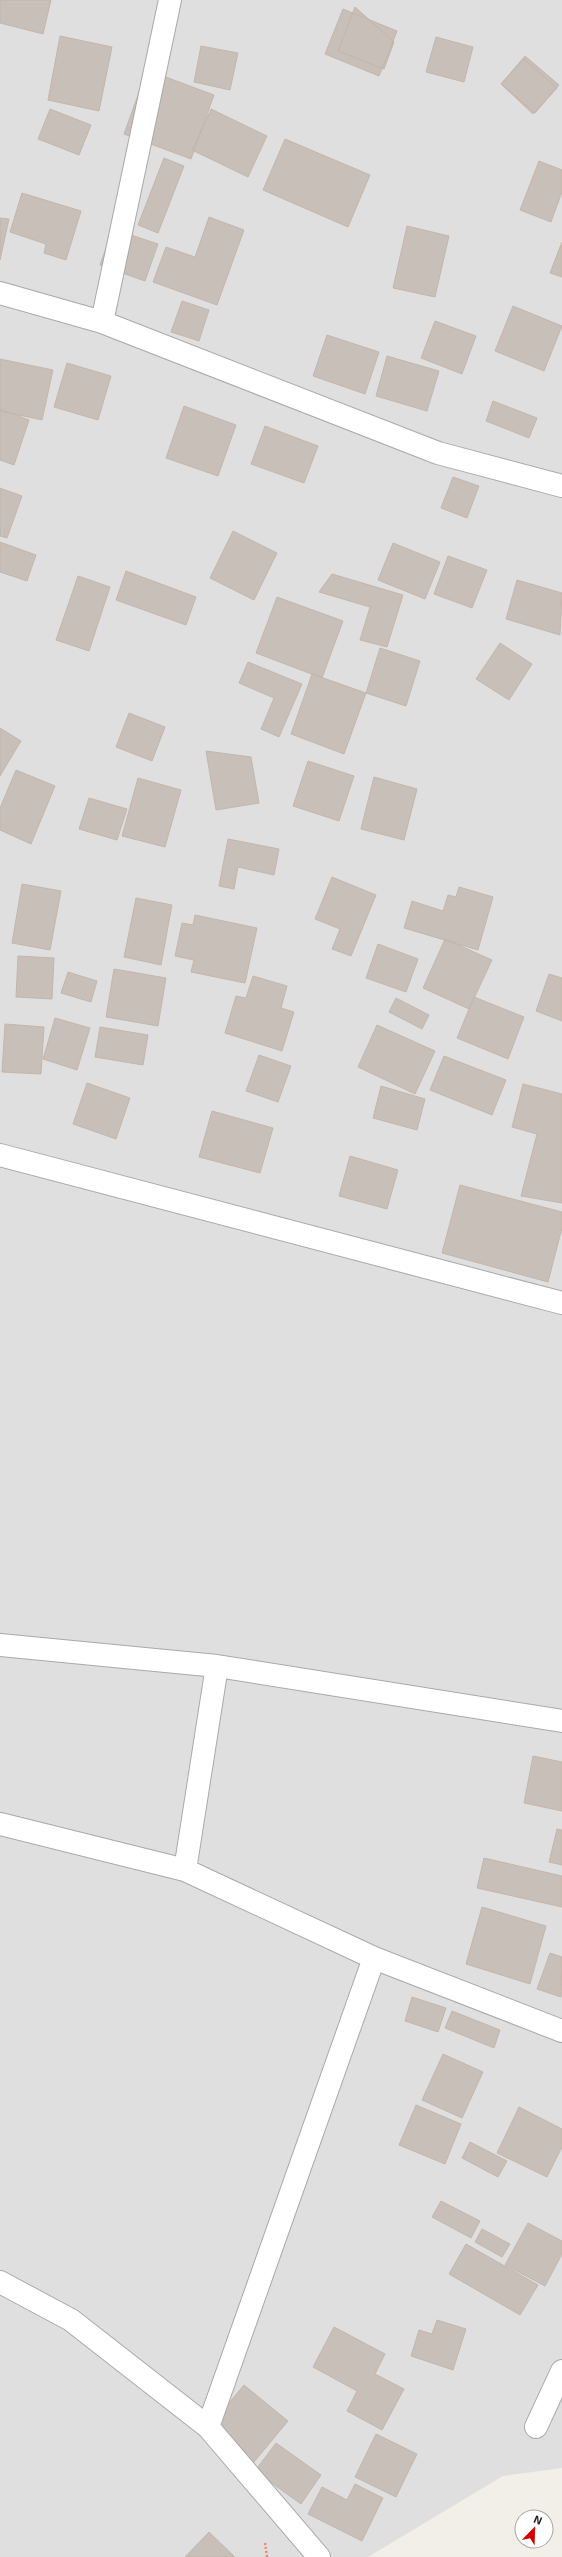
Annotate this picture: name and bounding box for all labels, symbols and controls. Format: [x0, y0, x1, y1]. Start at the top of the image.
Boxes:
north arrow [514, 2509, 554, 2549]
text: N [532, 2512, 544, 2527]

